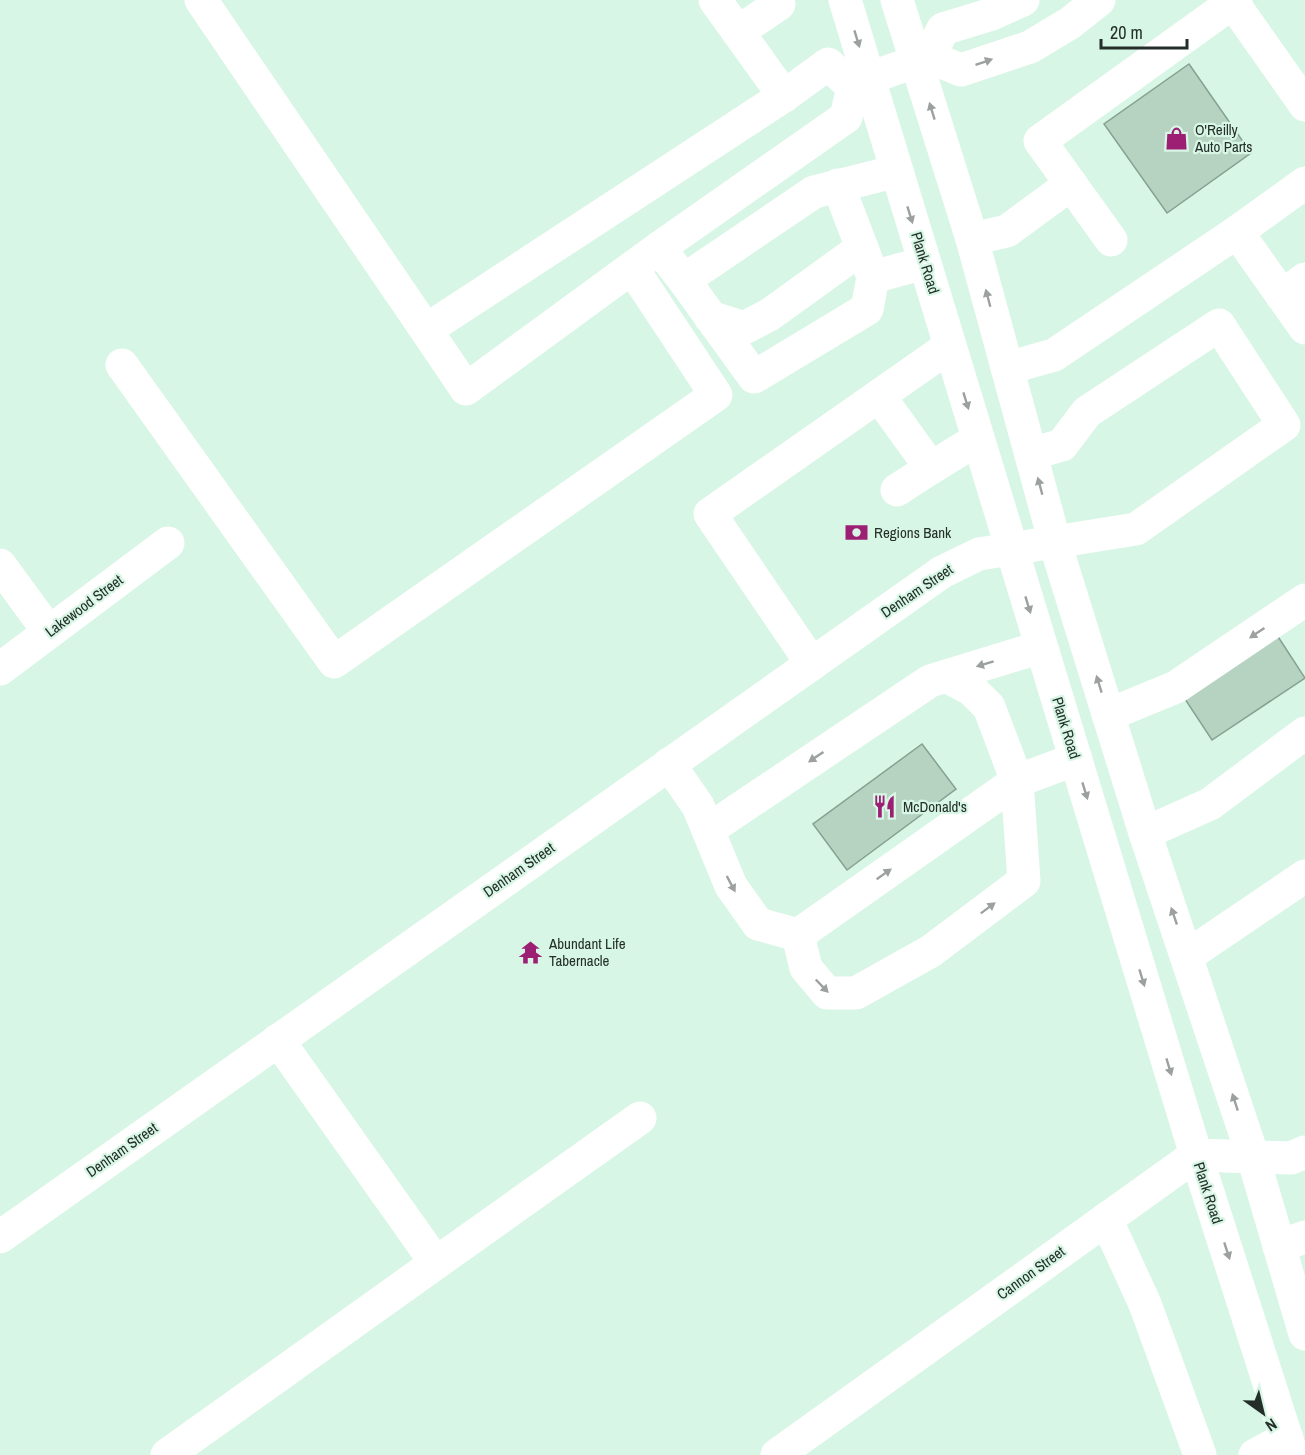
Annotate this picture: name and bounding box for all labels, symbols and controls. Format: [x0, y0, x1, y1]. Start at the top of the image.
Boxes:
scale bar [1101, 12, 1186, 50]
text: 20 m [1110, 20, 1143, 45]
one-way arrow [853, 30, 862, 48]
one-way arrow [975, 57, 993, 67]
one-way arrow [927, 102, 936, 120]
place label: O'Reilly Auto Parts [1194, 119, 1252, 157]
shop icon: O'Reilly Auto Parts [1164, 126, 1190, 152]
one-way arrow [906, 206, 915, 224]
street label: Plank Road [906, 229, 945, 296]
one-way arrow [983, 289, 992, 307]
one-way arrow [962, 393, 971, 411]
one-way arrow [1034, 477, 1044, 495]
bank icon: Regions Bank [843, 520, 869, 546]
place label: Regions Bank [874, 522, 952, 543]
street label: Denham Street [877, 558, 957, 622]
street label: Lakewood Street [41, 569, 127, 642]
one-way arrow [1024, 596, 1034, 614]
one-way arrow [1248, 627, 1265, 638]
one-way arrow [976, 660, 994, 669]
one-way arrow [1094, 675, 1103, 693]
street label: Plank Road [1047, 694, 1086, 761]
one-way arrow [809, 751, 825, 763]
one-way arrow [1081, 783, 1091, 801]
restaurant icon: McDonald's [872, 794, 898, 820]
place label: McDonald's [903, 796, 967, 817]
street label: Denham Street [479, 837, 559, 902]
one-way arrow [876, 869, 892, 880]
one-way arrow [726, 876, 736, 893]
one-way arrow [979, 902, 995, 914]
one-way arrow [1168, 907, 1178, 925]
place label: Abundant Life Tabernacle [548, 933, 626, 971]
temple icon: Abundant Life Tabernacle [518, 940, 544, 966]
one-way arrow [1138, 969, 1147, 987]
one-way arrow [815, 979, 829, 993]
one-way arrow [1165, 1058, 1175, 1076]
one-way arrow [1230, 1093, 1239, 1111]
street label: Denham Street [82, 1117, 162, 1182]
street label: Plank Road [1189, 1159, 1228, 1226]
street label: Cannon Street [992, 1240, 1069, 1304]
one-way arrow [1223, 1242, 1232, 1260]
north arrow [1233, 1383, 1293, 1443]
text: N [1261, 1414, 1281, 1437]

